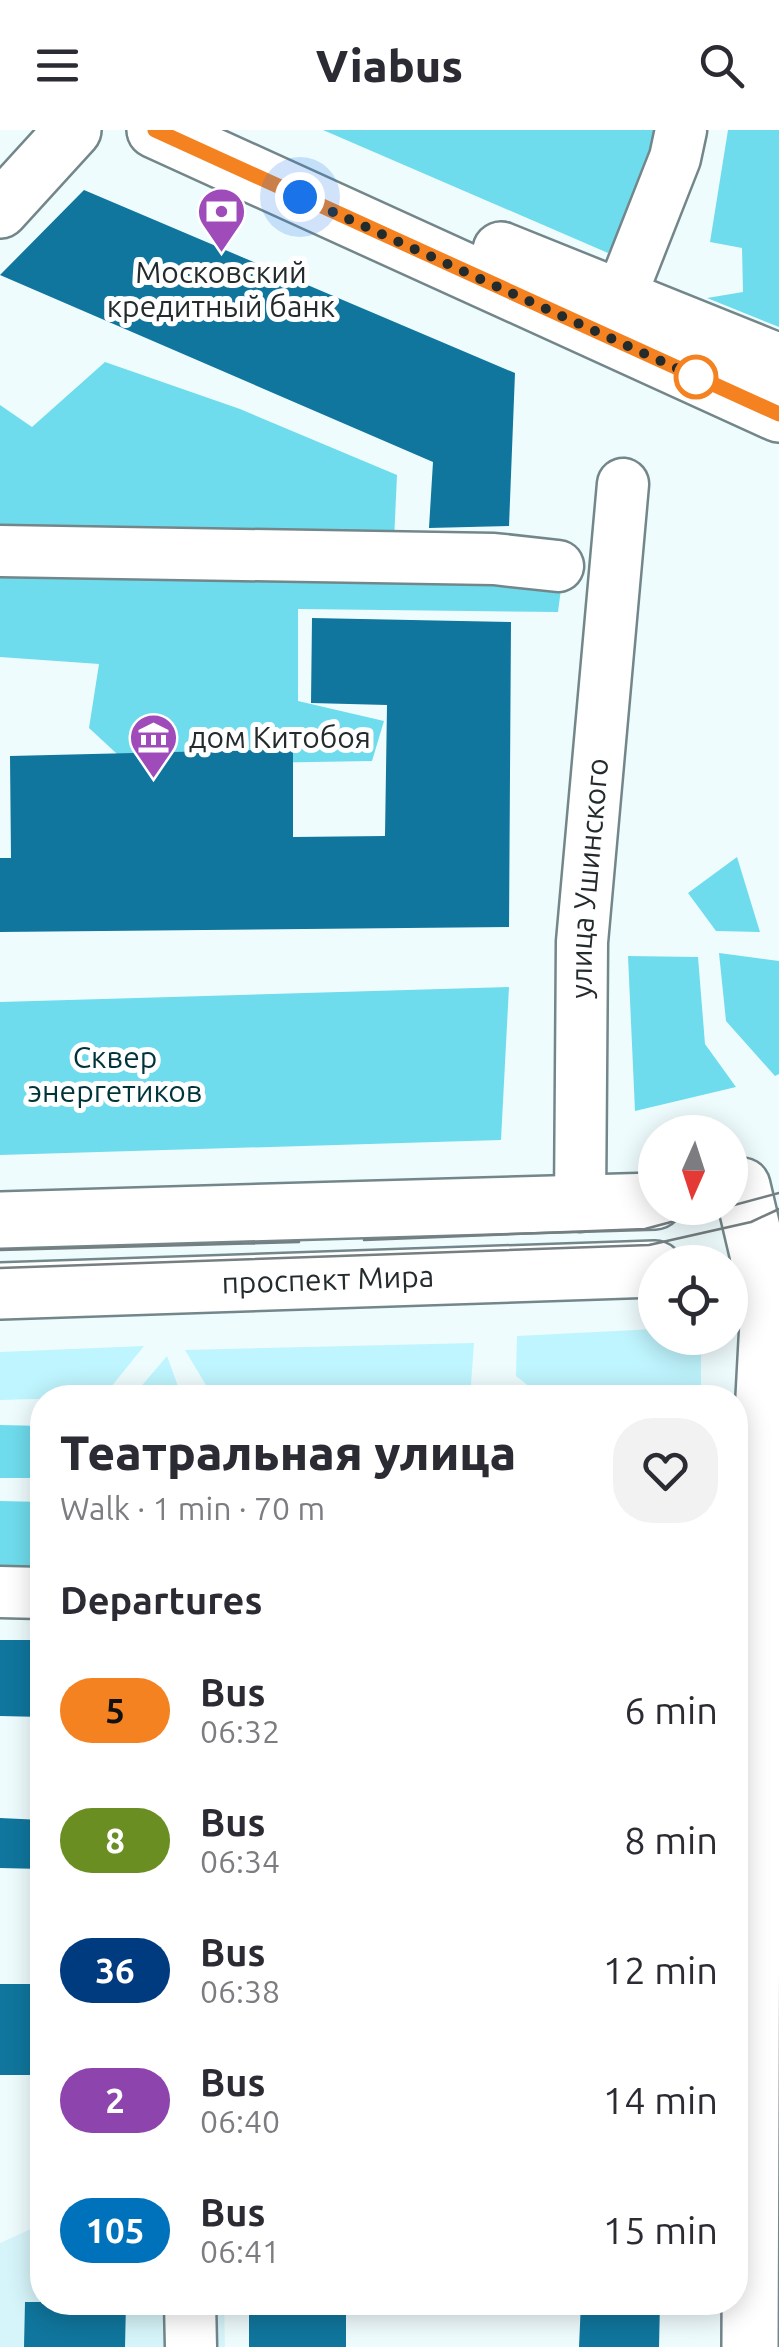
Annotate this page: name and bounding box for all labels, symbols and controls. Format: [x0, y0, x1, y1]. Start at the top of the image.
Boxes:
icon: menu [30, 38, 85, 93]
icon: search [694, 38, 749, 93]
text: Viabus [316, 40, 463, 91]
your location [275, 172, 325, 222]
bank icon: Московский кредитный банк [195, 186, 247, 254]
place label: Московский кредитный банк [107, 255, 335, 323]
unlabelled marker [675, 356, 717, 398]
museum icon: дом Китобоя [128, 712, 180, 780]
place label: дом Китобоя [189, 720, 371, 754]
street label: улица Ушинского [563, 756, 614, 999]
park label: Сквер энергетиков [28, 1040, 202, 1108]
north arrow [638, 1115, 748, 1225]
map controls [638, 1115, 748, 1355]
button: locate [638, 1245, 748, 1355]
street label: проспект Мира [221, 1258, 435, 1300]
button: heart [613, 1418, 718, 1523]
text: Театральная улица [60, 1425, 516, 1479]
text: Walk · 1 min · 70 m [60, 1490, 325, 1526]
text: Departures [60, 1579, 262, 1621]
text: Bus [200, 1671, 265, 1713]
text: 6 min [624, 1689, 718, 1731]
text: 5 [105, 1690, 125, 1730]
text: 06:32 [200, 1713, 280, 1749]
text: Bus [200, 1801, 265, 1843]
text: 8 min [624, 1819, 718, 1861]
text: 8 [105, 1820, 125, 1860]
text: 06:34 [200, 1843, 280, 1879]
text: Bus [200, 1931, 265, 1973]
text: 12 min [603, 1949, 718, 1991]
text: 36 [95, 1950, 135, 1990]
text: 06:38 [200, 1973, 280, 2009]
text: Bus [200, 2061, 265, 2103]
text: 14 min [603, 2079, 718, 2121]
text: 2 [105, 2080, 125, 2120]
text: 06:40 [200, 2103, 280, 2139]
text: Bus [200, 2191, 265, 2233]
text: 15 min [603, 2209, 718, 2251]
text: 105 [85, 2210, 145, 2250]
text: 06:41 [200, 2233, 280, 2269]

